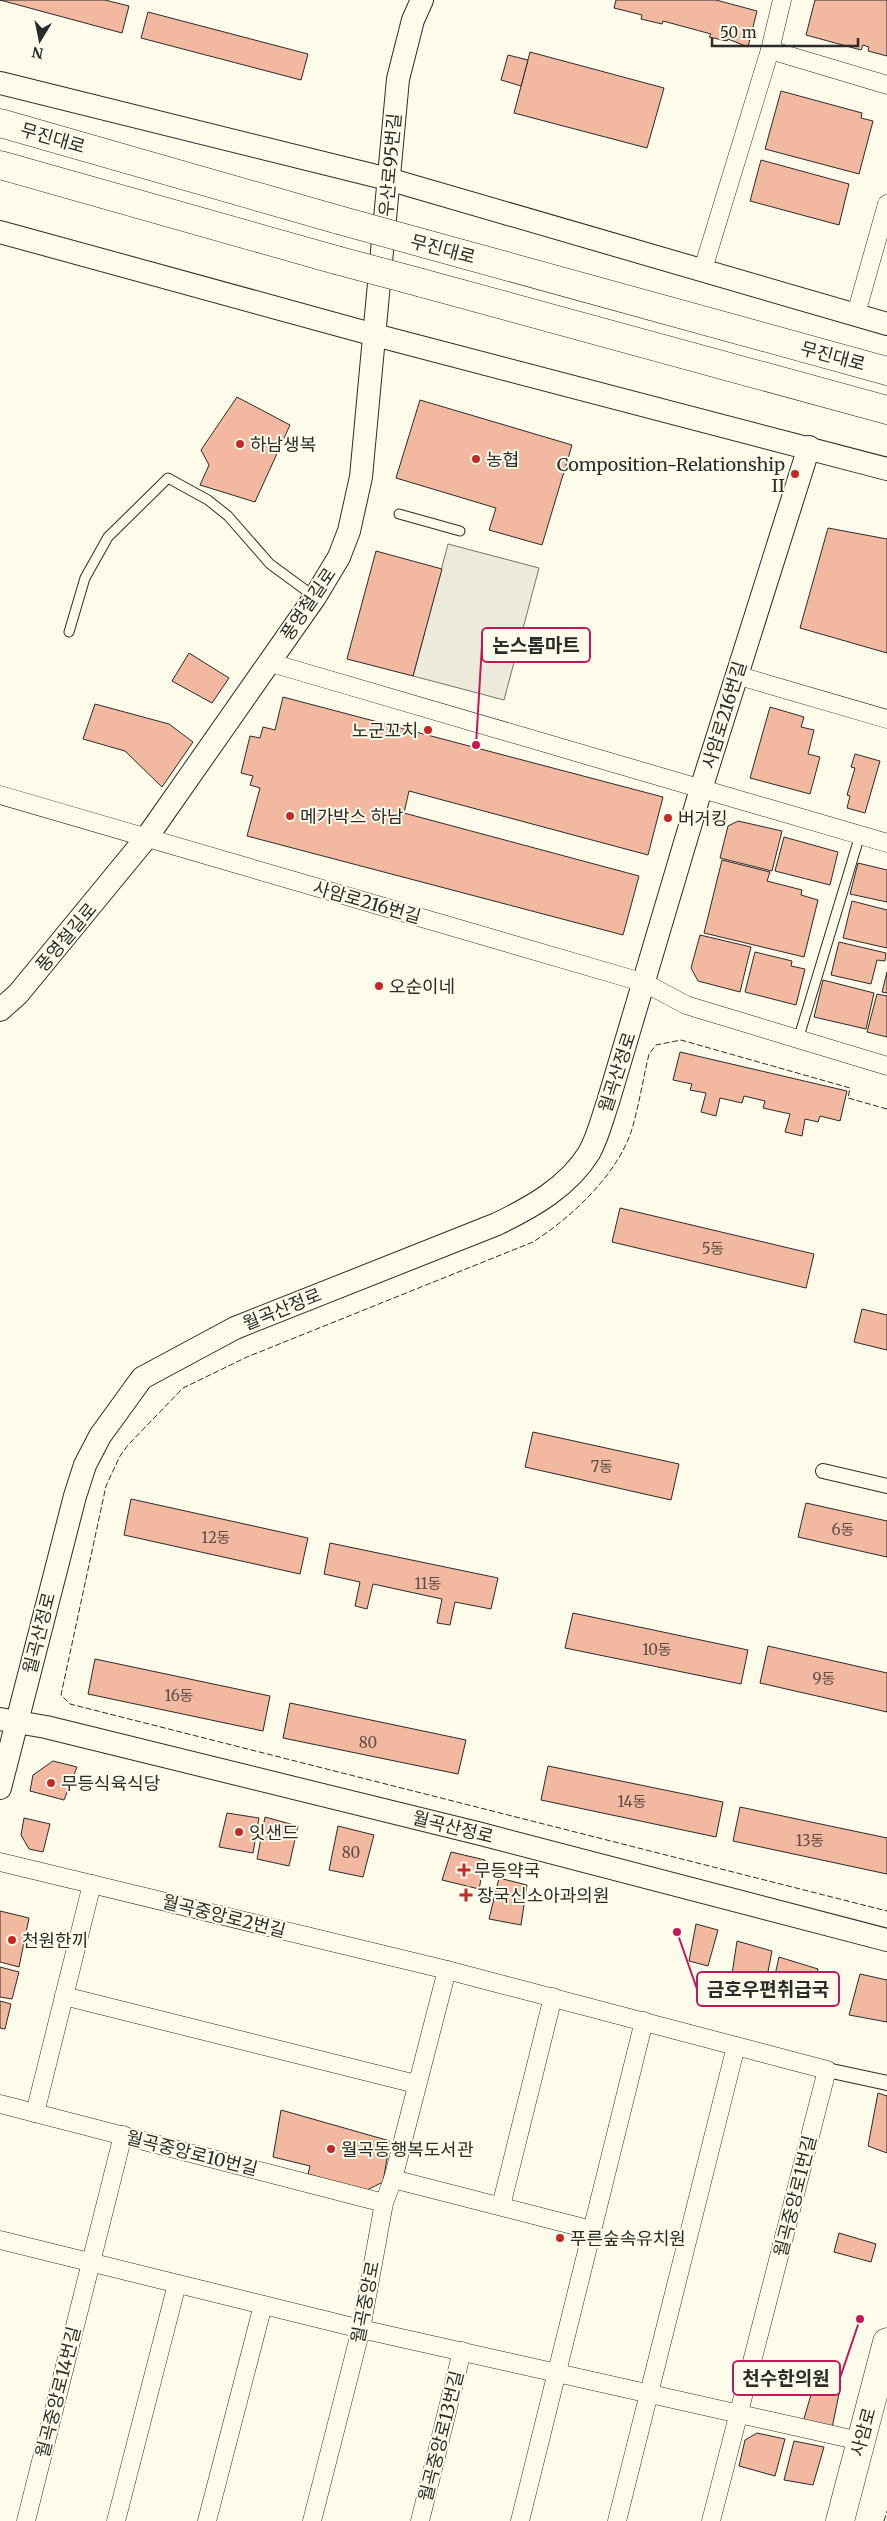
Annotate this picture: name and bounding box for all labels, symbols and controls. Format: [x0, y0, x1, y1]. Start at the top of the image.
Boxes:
north arrow [15, 15, 65, 65]
scale bar [712, 15, 858, 47]
text: 50 m [720, 23, 757, 42]
text: N [31, 43, 45, 63]
street label: 우산로95번길 [374, 112, 406, 218]
street label: 무진대로 [18, 118, 88, 158]
street label: 무진대로 [408, 229, 478, 269]
street label: 무진대로 [798, 336, 868, 376]
place label: 하남생복 [250, 433, 316, 456]
marker: 하남생복 [234, 438, 246, 450]
place label: 농협 [486, 448, 519, 471]
marker: 농협 [470, 453, 482, 465]
place label: Composition-Relationship II [557, 453, 785, 497]
marker: Composition-Relationship II [789, 468, 801, 480]
street label: 풍영철길로 [275, 563, 341, 645]
callout: 논스톱마트 [482, 628, 590, 662]
text: 논스톱마트 [492, 633, 580, 657]
street label: 사암로216번길 [697, 658, 751, 772]
place label: 노군꼬치 [352, 719, 418, 742]
marker: 노군꼬치 [422, 724, 434, 736]
place label: 메가박스 하남 [300, 805, 404, 828]
place label: 버거킹 [678, 807, 728, 830]
marker: 메가박스 하남 [284, 810, 296, 822]
marker: 버거킹 [662, 812, 674, 824]
street label: 사암로216번길 [310, 876, 424, 928]
street label: 풍영철길로 [31, 898, 101, 976]
place label: 오순이네 [389, 975, 455, 998]
marker: 오순이네 [373, 980, 385, 992]
street label: 월곡산정로 [593, 1029, 641, 1115]
house number: 5동 [702, 1239, 724, 1258]
street label: 월곡산정로 [239, 1283, 325, 1335]
house number: 7동 [591, 1457, 613, 1476]
house number: 6동 [832, 1520, 854, 1539]
house number: 12동 [201, 1528, 231, 1547]
house number: 11동 [415, 1574, 441, 1593]
street label: 월곡산정로 [18, 1590, 60, 1676]
house number: 10동 [642, 1640, 672, 1659]
house number: 9동 [813, 1669, 835, 1688]
house number: 16동 [164, 1686, 194, 1705]
house number: 80 [359, 1733, 377, 1752]
place label: 무등식육식당 [61, 1772, 160, 1795]
marker: 무등식육식당 [45, 1777, 57, 1789]
house number: 14동 [618, 1792, 647, 1811]
street label: 월곡산정로 [410, 1806, 496, 1848]
place label: 잇샌드 [249, 1821, 299, 1844]
marker: 잇샌드 [233, 1826, 245, 1838]
house number: 13동 [796, 1831, 824, 1850]
house number: 80 [342, 1843, 360, 1862]
place label: 무등약국 [474, 1859, 540, 1882]
marker: 무등약국 [458, 1864, 470, 1876]
place label: 장국신소아과의원 [477, 1884, 609, 1907]
marker: 장국신소아과의원 [459, 1888, 473, 1902]
street label: 월곡중앙로2번길 [160, 1890, 288, 1942]
place label: 천원한끼 [22, 1929, 88, 1952]
marker: 천원한끼 [6, 1934, 18, 1946]
callout: 금호우편취급국 [697, 1972, 839, 2006]
text: 금호우편취급국 [707, 1977, 829, 2001]
street label: 월곡중앙로10번길 [124, 2126, 260, 2180]
street label: 월곡중앙로1번길 [769, 2133, 821, 2259]
place label: 월곡동행복도서관 [341, 2138, 474, 2161]
marker: 월곡동행복도서관 [325, 2143, 337, 2155]
place label: 푸른숲속유치원 [570, 2227, 686, 2250]
marker: 푸른숲속유치원 [554, 2232, 566, 2244]
street label: 월곡중앙로 [346, 2259, 384, 2345]
street label: 월곡중앙로14번길 [31, 2324, 85, 2460]
callout: 천수한의원 [733, 2361, 840, 2395]
text: 천수한의원 [742, 2366, 830, 2390]
street label: 월곡중앙로13번길 [414, 2368, 468, 2504]
street label: 사암로 [845, 2405, 881, 2459]

